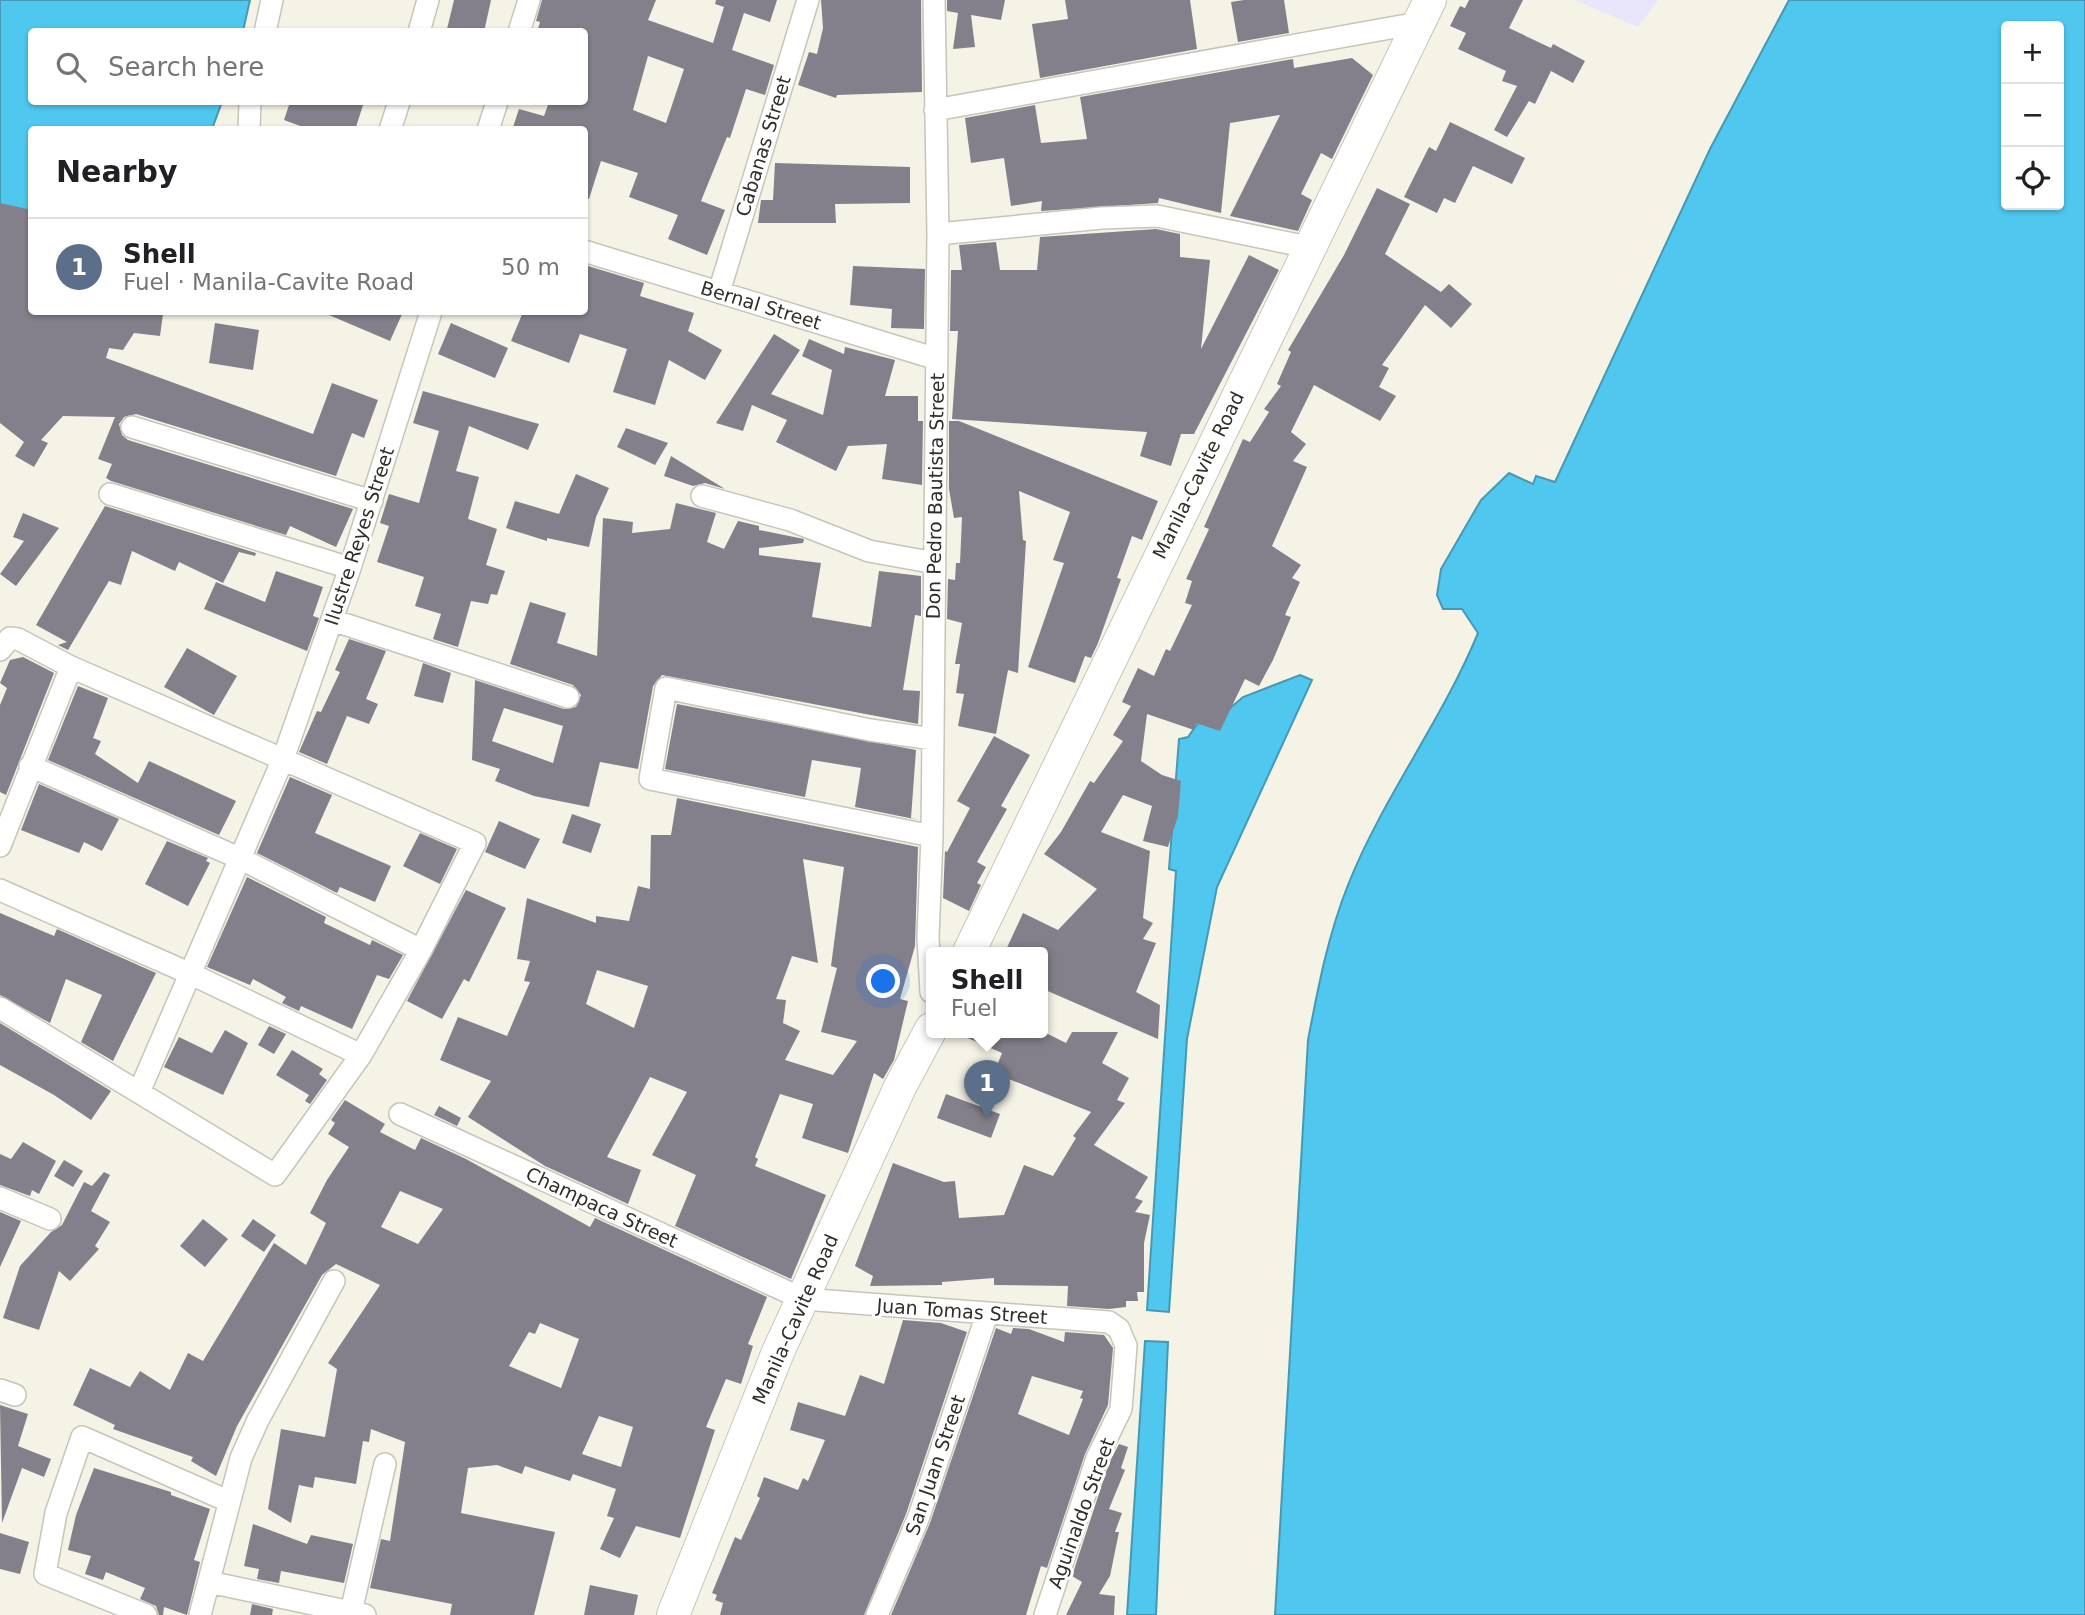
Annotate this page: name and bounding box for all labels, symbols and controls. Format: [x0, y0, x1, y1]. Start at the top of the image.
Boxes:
map controls [2001, 21, 2064, 210]
button: + [2001, 21, 2064, 84]
search box [28, 28, 588, 105]
icon: search [52, 48, 90, 86]
text: Search here [108, 52, 264, 82]
street label: Cabanas Street [731, 73, 795, 219]
button: − [2001, 84, 2064, 147]
button: locate [2001, 147, 2064, 210]
text: Nearby [56, 154, 178, 189]
text: Shell [123, 239, 196, 269]
text: 1 [71, 254, 87, 280]
text: 50 m [501, 254, 560, 280]
text: Fuel · Manila-Cavite Road [123, 269, 414, 295]
street label: Bernal Street [698, 276, 824, 334]
street label: Don Pedro Bautista Street [922, 373, 948, 619]
street label: Manila-Cavite Road [1148, 388, 1248, 562]
street label: Ilustre Reyes Street [320, 444, 398, 628]
popup [926, 947, 1048, 1038]
your location [866, 964, 900, 998]
text: Shell [951, 965, 1023, 995]
text: Fuel [951, 995, 998, 1021]
pin: 1 [964, 1060, 1010, 1118]
street label: Champaca Street [523, 1162, 681, 1252]
street label: Manila-Cavite Road [748, 1231, 842, 1407]
street label: Juan Tomas Street [875, 1294, 1048, 1328]
street label: San Juan Street [901, 1392, 969, 1538]
street label: Aguinaldo Street [1044, 1435, 1118, 1591]

